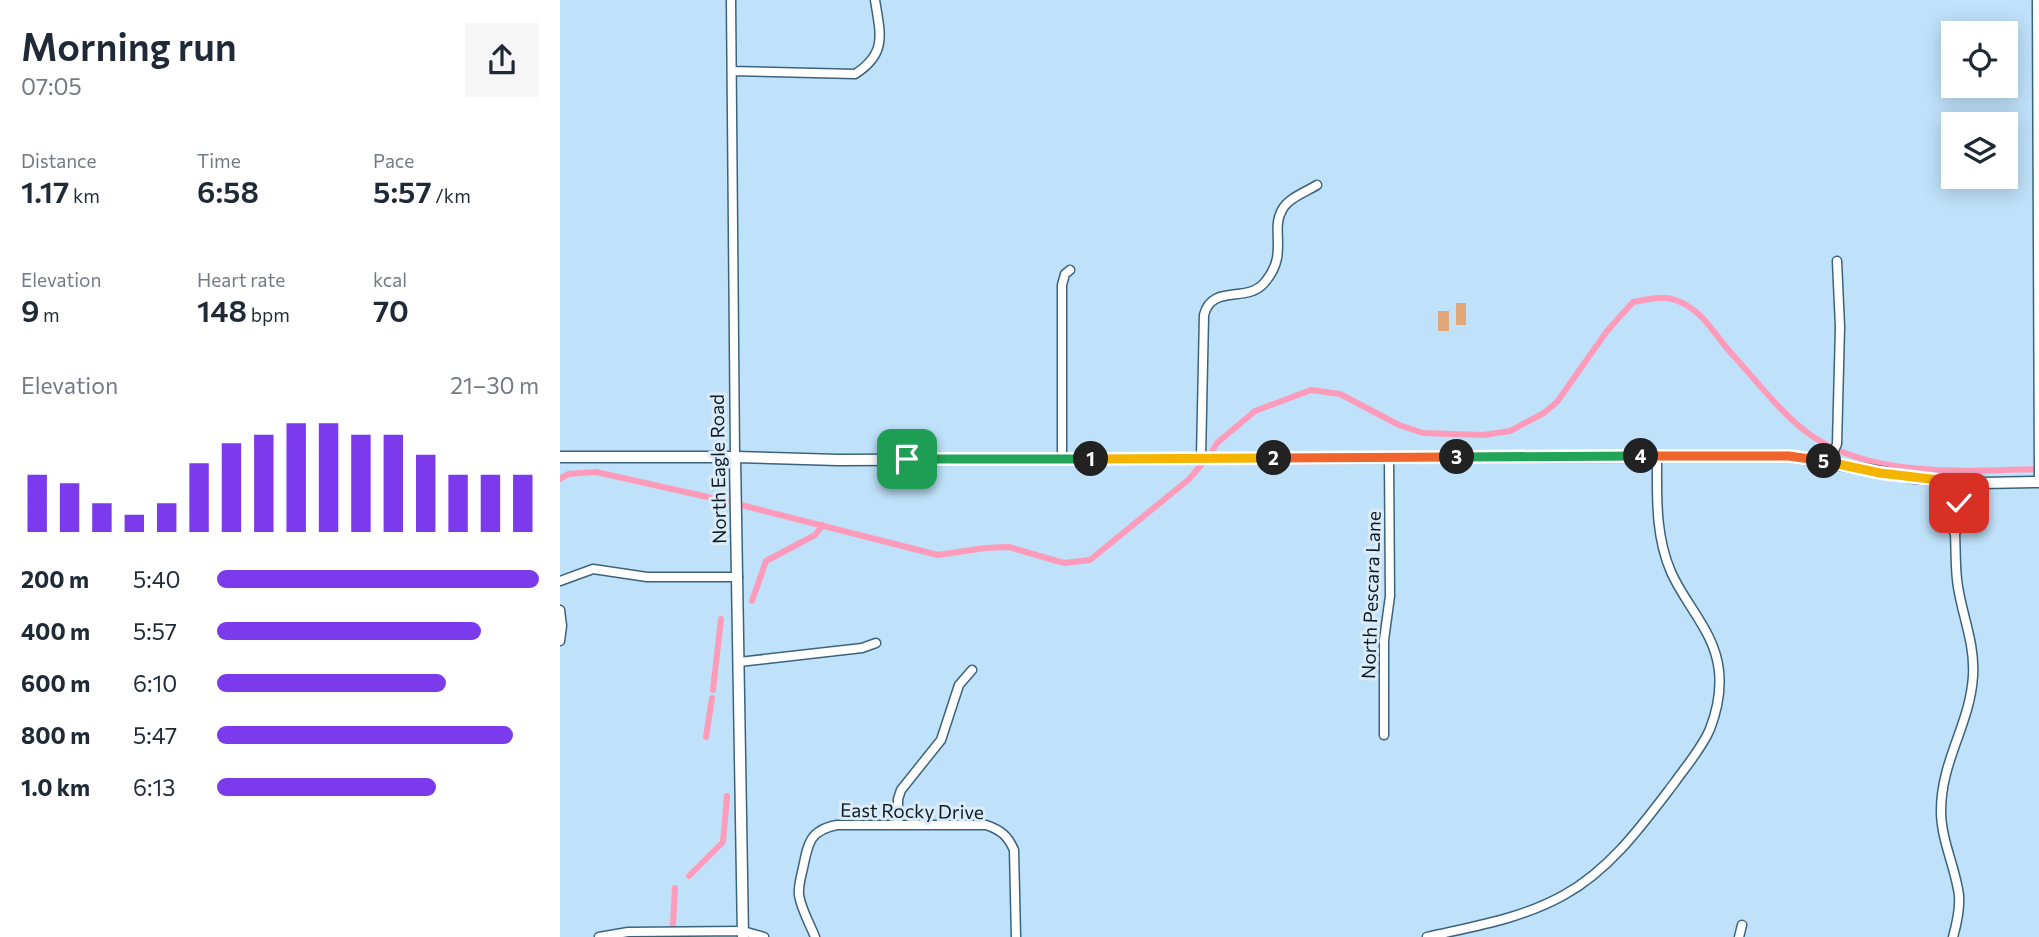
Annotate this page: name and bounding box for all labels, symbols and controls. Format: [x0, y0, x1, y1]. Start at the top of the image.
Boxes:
map controls [1941, 21, 2018, 189]
button: locate [1941, 21, 2018, 98]
text: Morning run [21, 22, 237, 69]
button: share [465, 23, 539, 97]
text: 07:05 [21, 72, 82, 100]
button: layers [1941, 112, 2018, 189]
text: Distance [21, 149, 97, 172]
text: Time [197, 149, 241, 172]
text: Pace [373, 149, 414, 172]
text: 1.17 [21, 172, 69, 209]
text: 6:58 [197, 172, 259, 209]
text: 5:57 [373, 172, 432, 209]
text: km [69, 184, 100, 207]
text: /km [432, 184, 471, 207]
text: Elevation [21, 268, 101, 291]
text: Heart rate [197, 268, 285, 291]
text: kcal [373, 268, 407, 291]
text: 9 [21, 291, 39, 328]
text: 148 [197, 291, 247, 328]
text: 70 [373, 291, 409, 328]
text: m [39, 303, 60, 326]
text: bpm [247, 303, 290, 326]
text: Elevation [21, 371, 118, 399]
text: 21–30 m [450, 371, 539, 399]
street label: North Eagle Road [705, 394, 730, 544]
pin [877, 429, 937, 489]
pin: 4 [1624, 438, 1658, 474]
icon: arrive [888, 440, 926, 478]
pin: 2 [1256, 440, 1292, 476]
pin: 3 [1440, 440, 1474, 475]
pin: 1 [1074, 442, 1108, 476]
text: 4 [1635, 444, 1646, 467]
pin: 5 [1806, 444, 1842, 478]
text: 3 [1451, 445, 1462, 468]
text: 2 [1268, 446, 1279, 469]
text: 1 [1086, 447, 1095, 470]
text: 5 [1818, 449, 1829, 472]
pin [1929, 473, 1989, 533]
icon: check [1940, 484, 1978, 522]
street label: North Pescara Lane [1356, 511, 1385, 679]
text: 200 m [21, 565, 89, 593]
text: 5:40 [133, 565, 180, 593]
text: 400 m [21, 617, 90, 645]
text: 5:57 [133, 617, 177, 645]
text: 600 m [21, 669, 90, 697]
text: 6:10 [133, 669, 177, 697]
text: 800 m [21, 721, 90, 749]
text: 5:47 [133, 721, 177, 749]
text: 1.0 km [21, 773, 90, 801]
text: 6:13 [133, 773, 175, 801]
street label: East Rocky Drive [840, 798, 984, 823]

